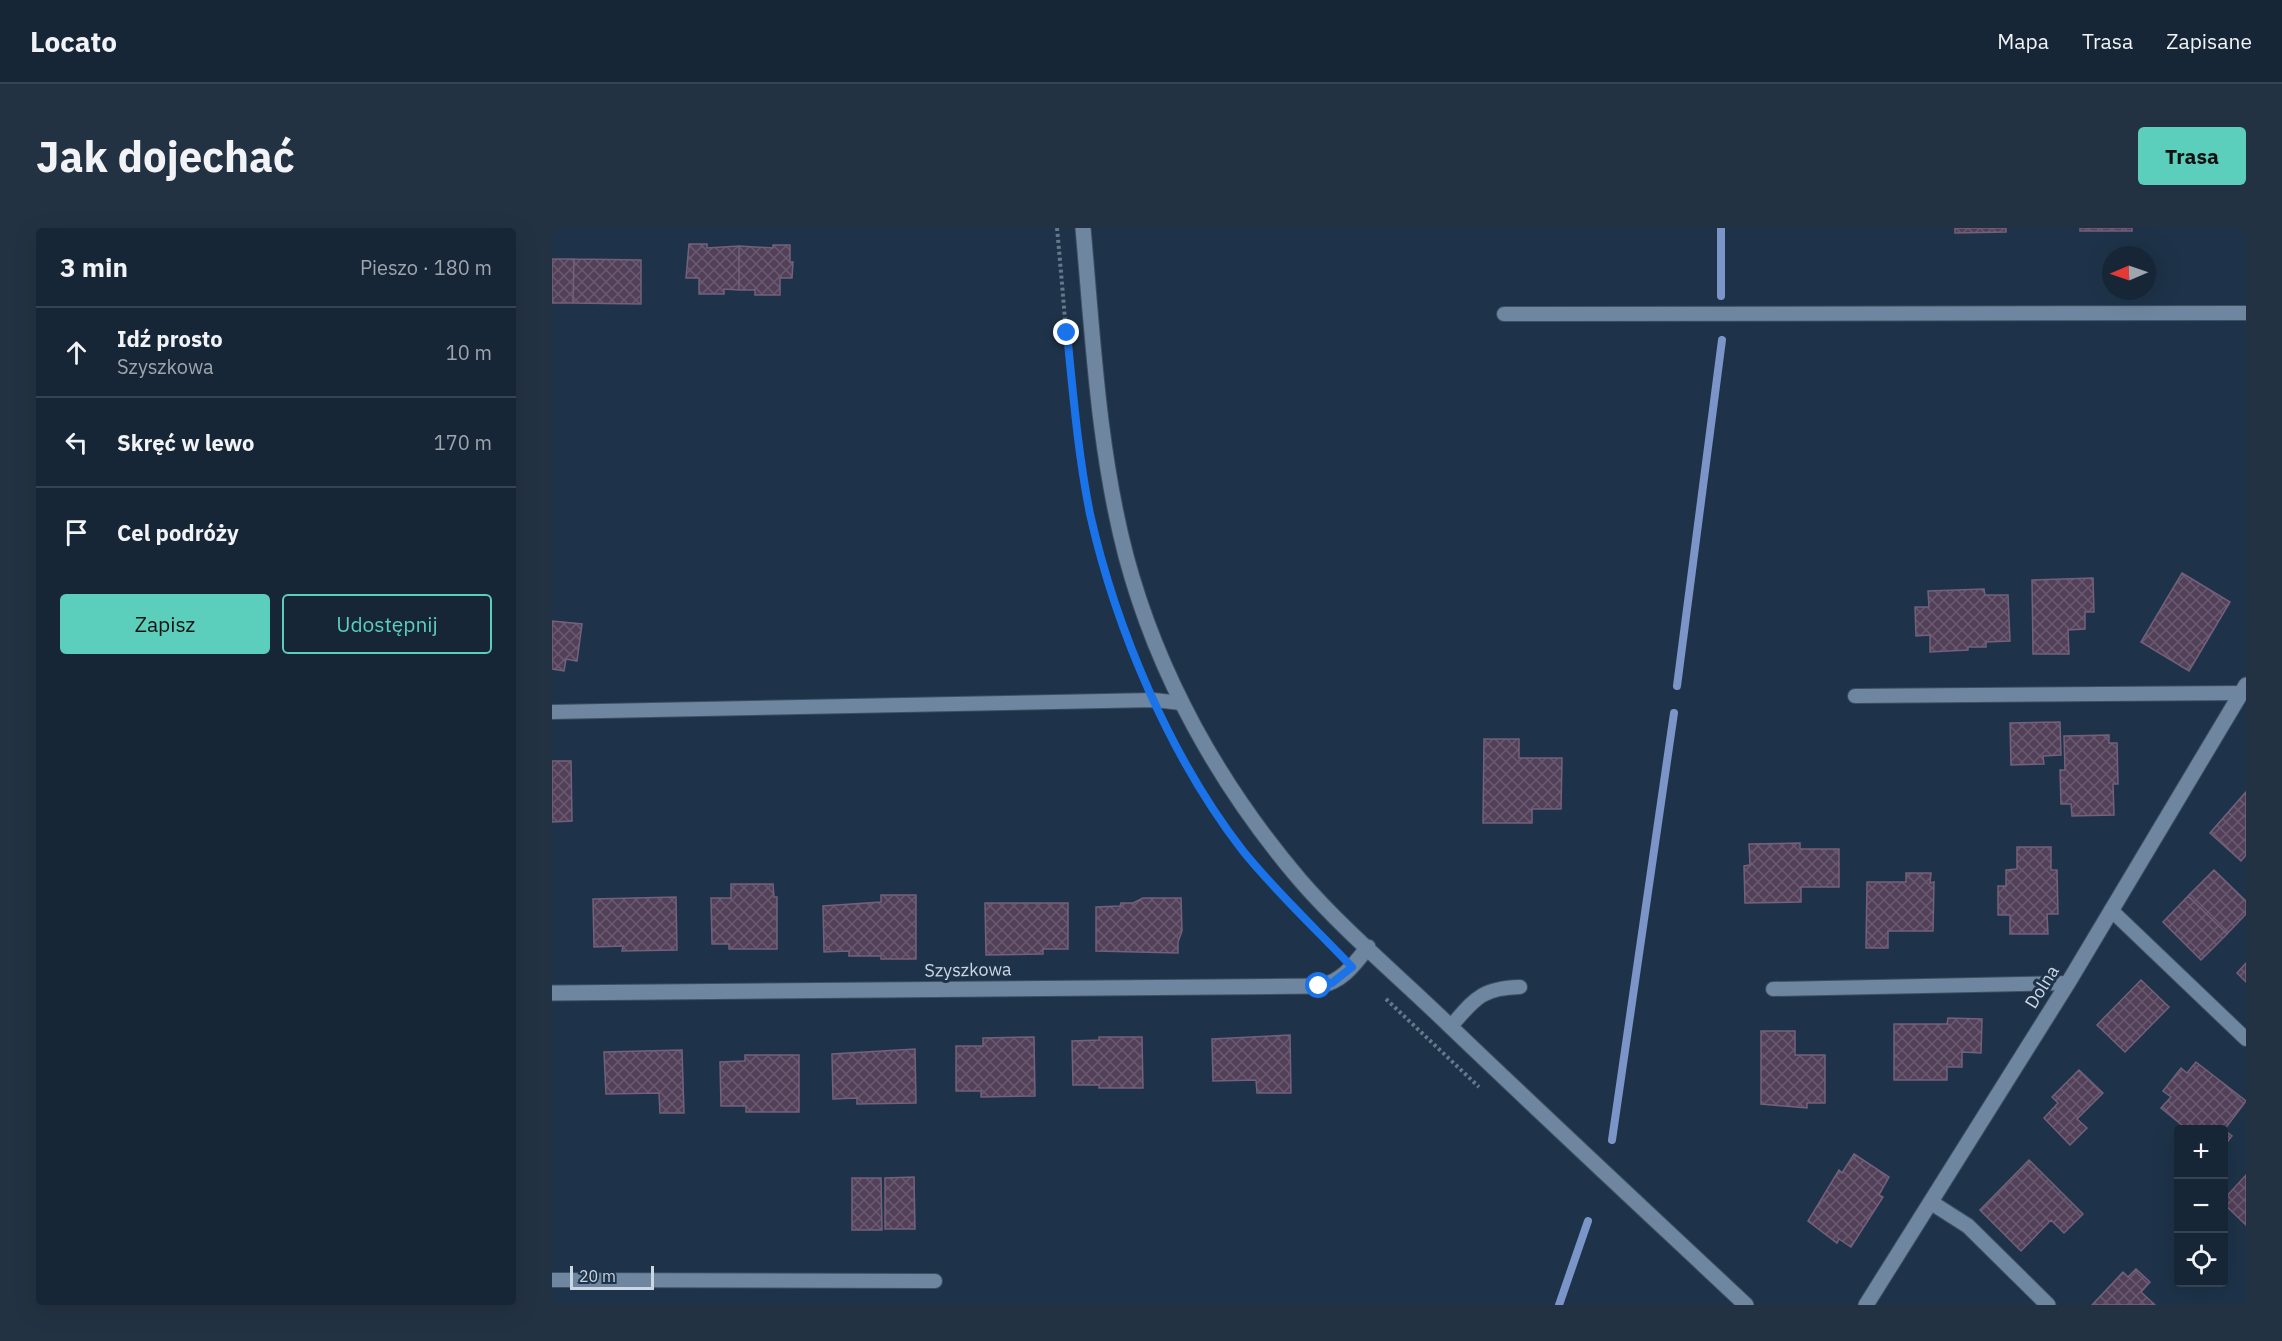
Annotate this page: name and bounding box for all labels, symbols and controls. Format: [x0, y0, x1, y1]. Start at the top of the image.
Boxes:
text: Locato [30, 23, 117, 60]
text: Mapa [1997, 27, 2049, 55]
text: Trasa [2082, 27, 2133, 55]
text: Zapisane [2166, 27, 2252, 55]
button: Trasa [2138, 127, 2246, 185]
text: Jak dojechać [36, 129, 295, 184]
north arrow [2102, 246, 2156, 300]
text: 3 min [60, 250, 128, 284]
text: Pieszo · 180 m [360, 254, 492, 281]
route end [1053, 319, 1079, 345]
text: Idź prosto [117, 324, 223, 353]
icon: ahead [60, 336, 93, 369]
text: 10 m [446, 339, 492, 366]
text: Szyszkowa [117, 353, 214, 380]
icon: left [60, 426, 93, 459]
text: Skręć w lewo [117, 428, 254, 457]
text: 170 m [434, 429, 492, 456]
icon: arrive [60, 516, 93, 549]
text: Cel podróży [117, 518, 239, 547]
button: Zapisz [60, 594, 270, 654]
button: Udostępnij [282, 594, 492, 654]
street label: Szyszkowa [924, 957, 1012, 982]
street label: Dolna [2019, 960, 2064, 1013]
route start [1305, 972, 1331, 998]
map controls [2174, 1125, 2228, 1287]
button: + [2174, 1125, 2228, 1179]
button: − [2174, 1179, 2228, 1233]
button: locate [2174, 1233, 2228, 1287]
scale bar [570, 1263, 654, 1290]
text: 20 m [579, 1266, 616, 1286]

